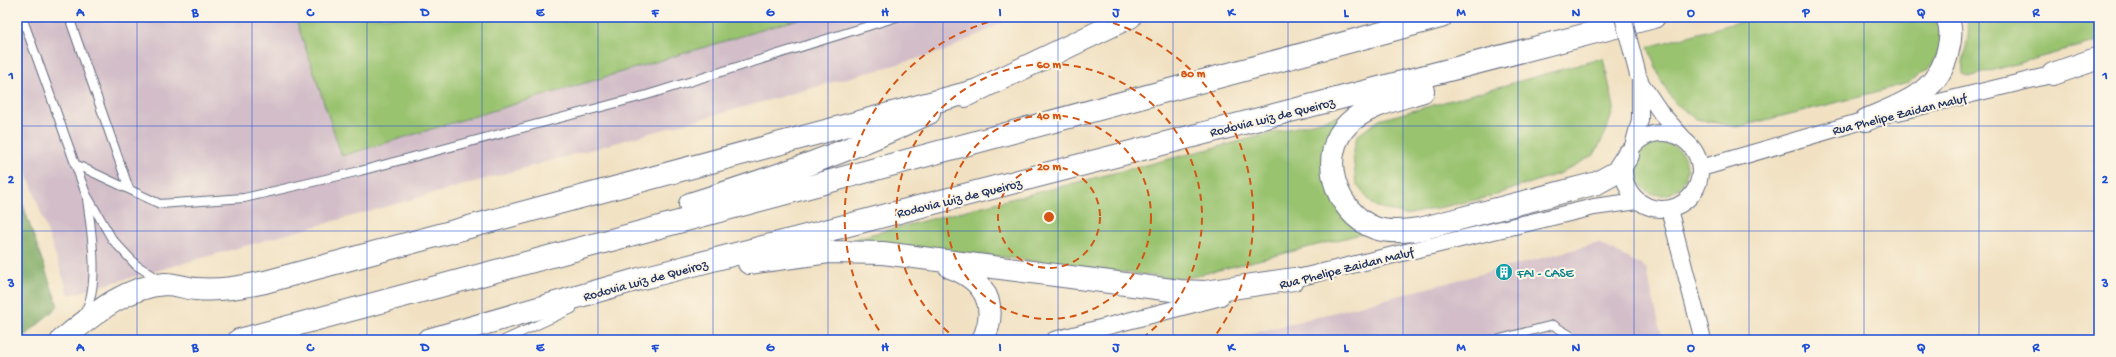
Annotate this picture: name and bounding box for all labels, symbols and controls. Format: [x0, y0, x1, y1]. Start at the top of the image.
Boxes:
text: A [75, 6, 85, 21]
text: B [191, 6, 200, 21]
text: C [305, 6, 315, 21]
text: D [420, 6, 430, 21]
text: E [536, 6, 545, 21]
text: F [651, 6, 660, 21]
text: G [766, 6, 775, 21]
text: H [881, 6, 889, 21]
text: I [998, 6, 1002, 21]
text: J [1112, 6, 1121, 21]
text: K [1226, 6, 1236, 21]
text: L [1344, 6, 1350, 21]
text: M [1456, 6, 1466, 21]
text: N [1572, 6, 1581, 21]
text: O [1687, 6, 1695, 21]
text: P [1801, 6, 1810, 21]
text: Q [1917, 6, 1926, 21]
text: R [2032, 6, 2041, 21]
text: 60 m [1037, 59, 1062, 73]
text: 80 m [1181, 68, 1206, 82]
text: 1 [7, 69, 14, 84]
text: 1 [2101, 69, 2108, 84]
street label: Rua Phelipe Zaidan Maluf [1831, 91, 1969, 139]
street label: Rodovia Luiz de Queiroz [1209, 95, 1338, 141]
text: 40 m [1036, 110, 1061, 124]
text: 20 m [1037, 161, 1062, 175]
text: 2 [8, 173, 15, 188]
text: 2 [2102, 173, 2109, 188]
street label: Rodovia Luiz de Queiroz [896, 176, 1025, 222]
centre of rings [1042, 210, 1056, 224]
street label: Rua Phelipe Zaidan Maluf [1278, 245, 1416, 293]
street label: Rodovia Luiz de Queiroz [582, 257, 711, 305]
building icon: FAI - CASE [1494, 262, 1514, 282]
place label: FAI - CASE [1516, 267, 1574, 282]
text: 3 [7, 277, 15, 292]
text: 3 [2101, 277, 2109, 292]
text: A [75, 341, 85, 356]
text: B [191, 341, 200, 356]
text: C [305, 341, 315, 356]
text: D [420, 341, 430, 356]
text: E [536, 341, 545, 356]
text: F [651, 341, 660, 356]
text: G [766, 341, 775, 356]
text: H [881, 341, 889, 356]
text: I [998, 341, 1002, 356]
text: J [1112, 341, 1121, 356]
text: K [1226, 341, 1236, 356]
text: L [1344, 341, 1350, 356]
text: M [1456, 341, 1466, 356]
text: N [1572, 341, 1581, 356]
text: O [1687, 341, 1695, 356]
text: P [1801, 341, 1810, 356]
text: Q [1917, 341, 1926, 356]
text: R [2032, 341, 2041, 356]

